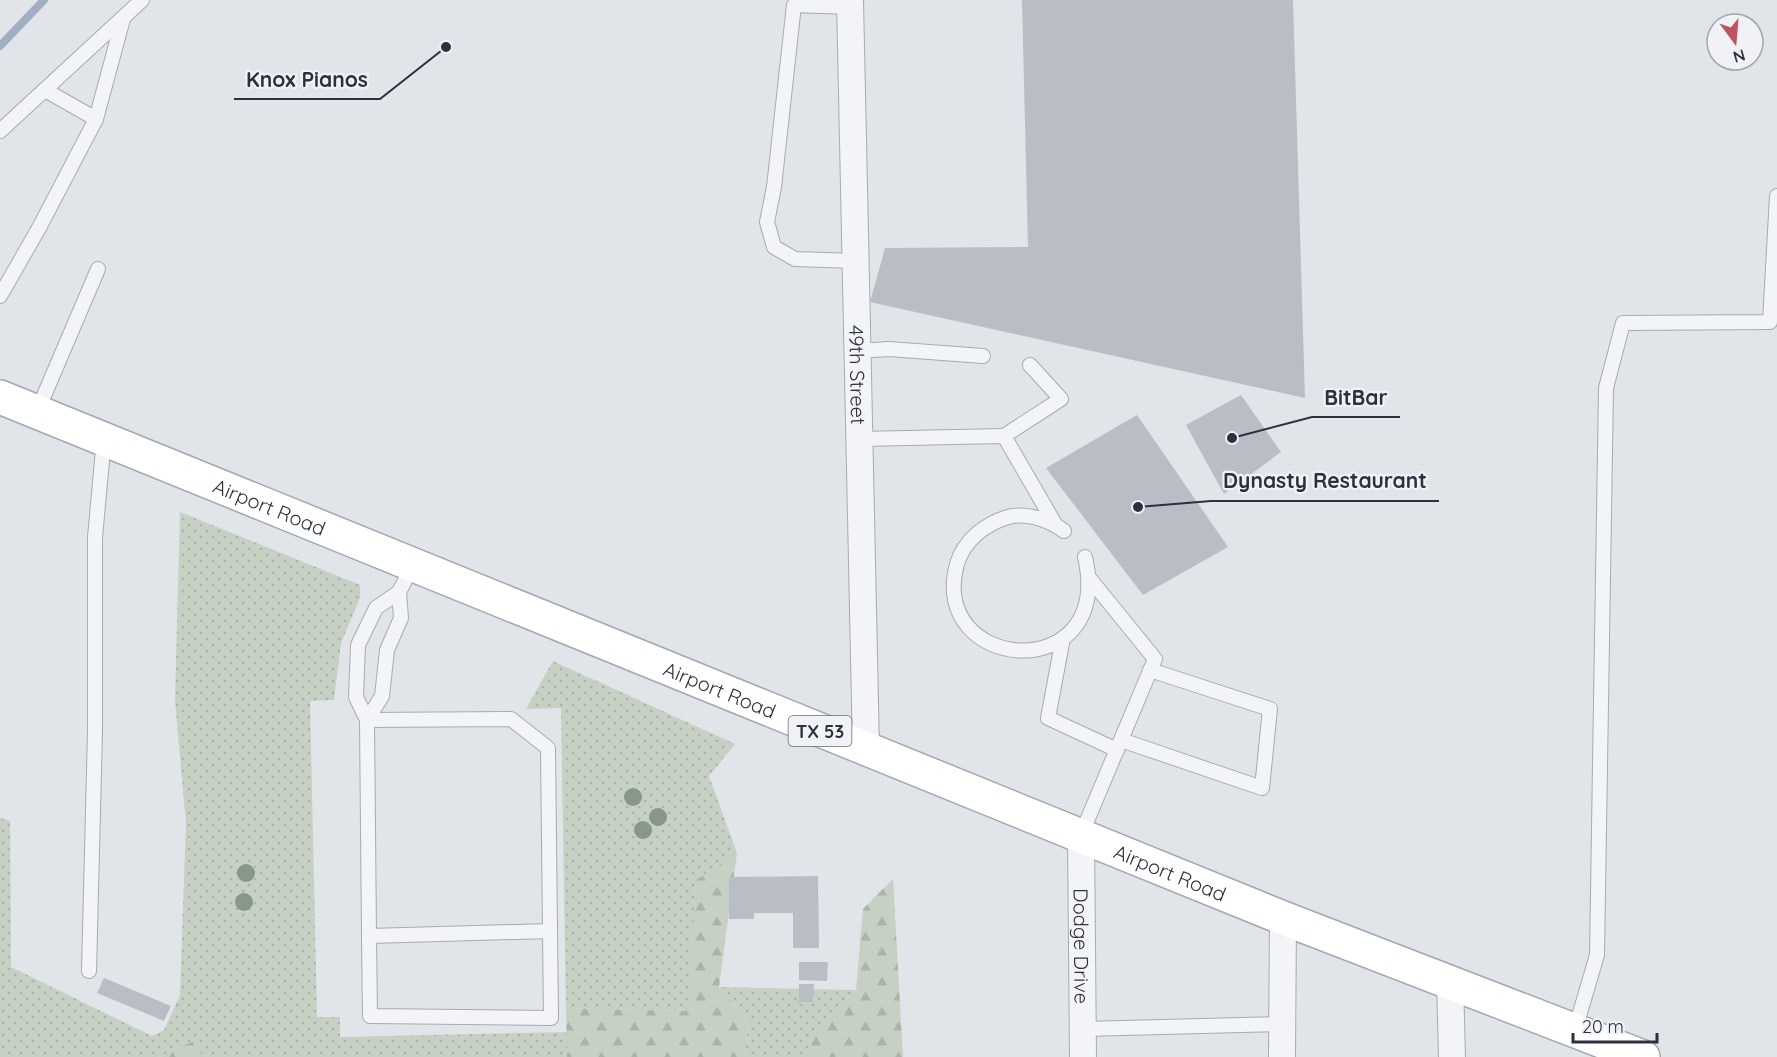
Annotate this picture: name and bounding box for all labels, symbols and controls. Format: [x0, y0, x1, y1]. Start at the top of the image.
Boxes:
north arrow [1705, 12, 1765, 72]
text: N [1731, 45, 1748, 68]
callout: Knox Pianos [234, 60, 380, 99]
text: Knox Pianos [246, 66, 368, 92]
street label: 49th Street [844, 325, 872, 425]
callout: BitBar [1312, 378, 1400, 417]
text: BitBar [1324, 384, 1388, 410]
callout: Dynasty Restaurant [1211, 462, 1439, 501]
text: Dynasty Restaurant [1223, 467, 1427, 493]
street label: Airport Road [210, 473, 329, 540]
street label: Airport Road [660, 655, 780, 723]
road number: TX 53 [788, 716, 852, 746]
street label: Airport Road [1110, 838, 1230, 906]
street label: Dodge Drive [1069, 888, 1095, 1004]
scale bar [1573, 1006, 1657, 1044]
text: 20 m [1582, 1015, 1624, 1038]

